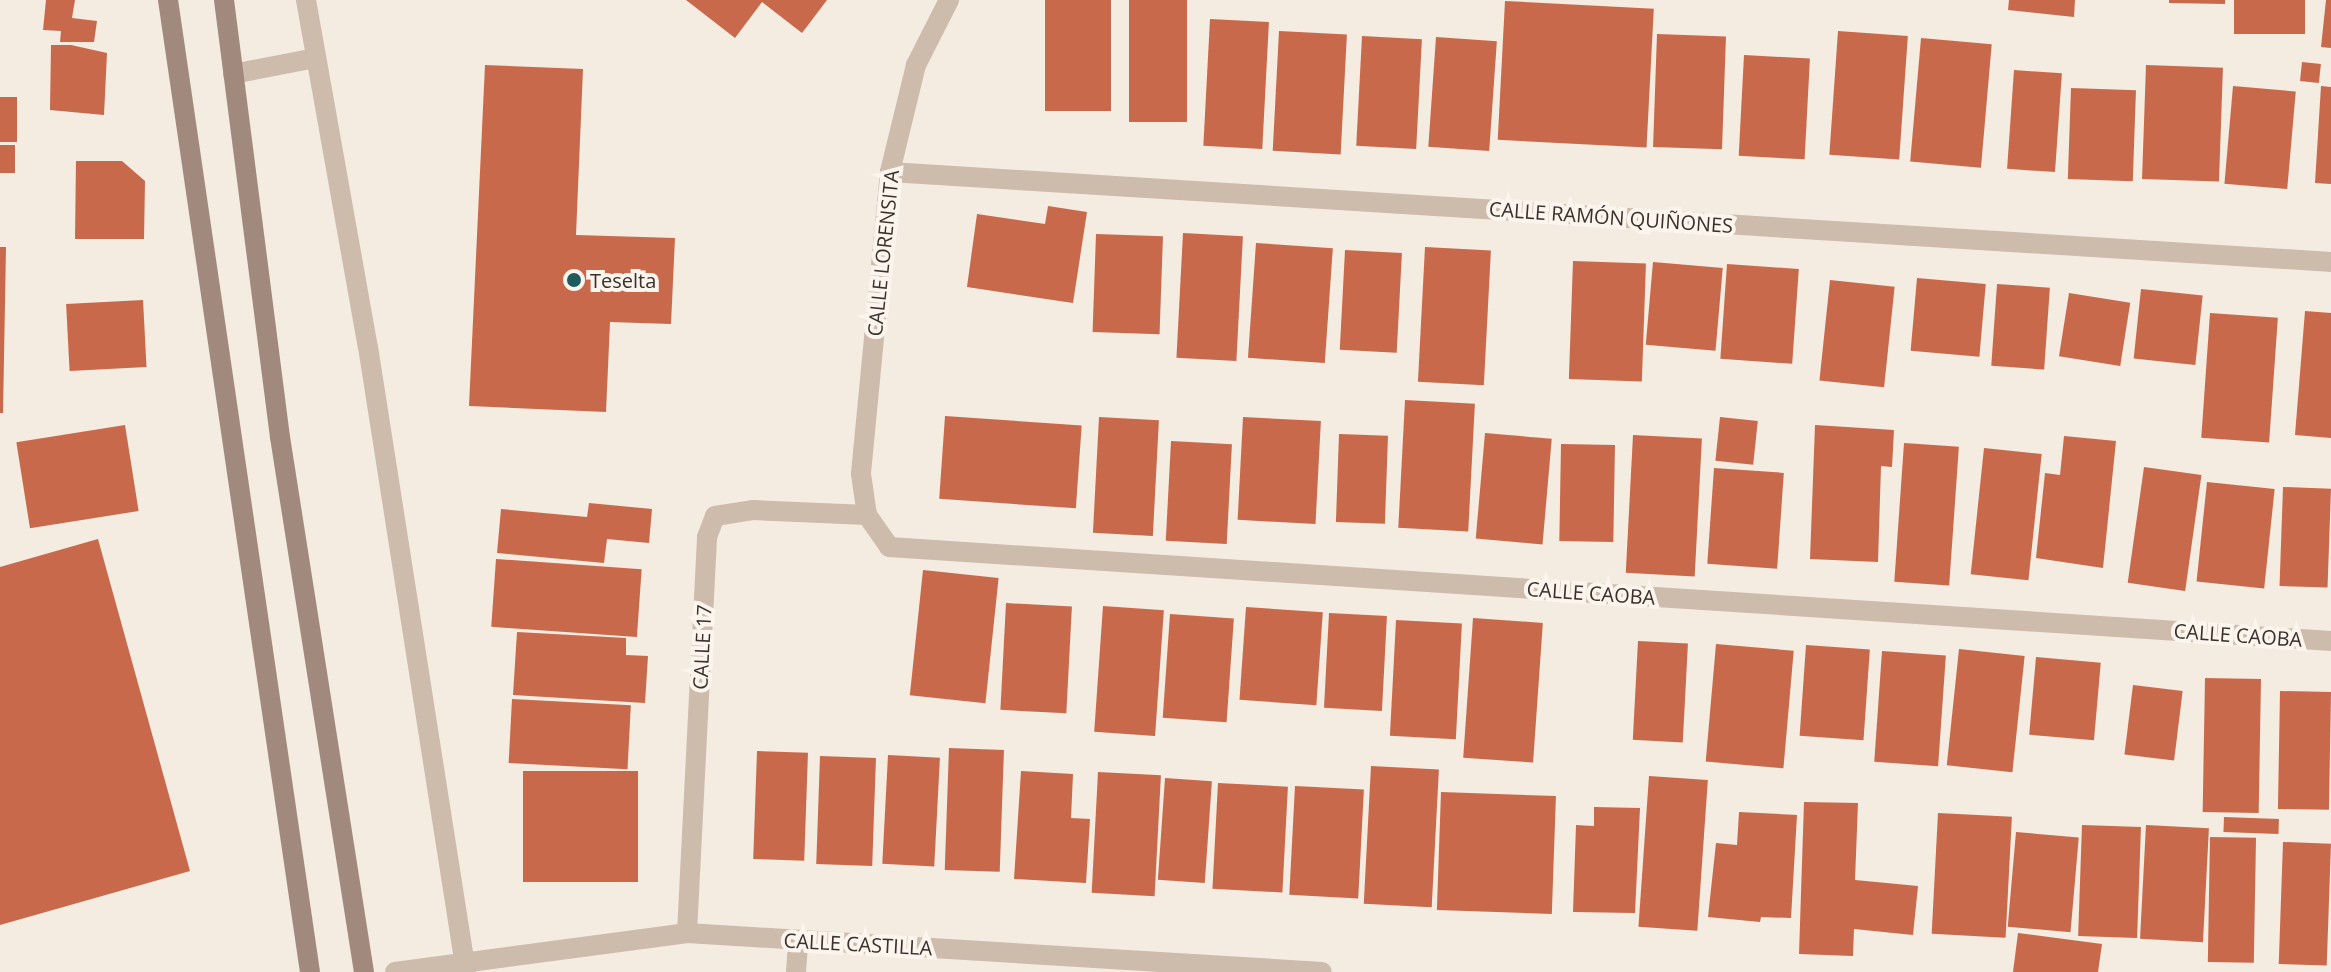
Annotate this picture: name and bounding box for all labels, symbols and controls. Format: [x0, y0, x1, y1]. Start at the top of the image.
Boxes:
street label: CALLE LORENSITA [862, 169, 904, 337]
street label: CALLE RAMÓN QUIÑONES [1488, 196, 1734, 238]
place label: Teselta [590, 268, 656, 292]
marker: Teselta [565, 271, 583, 289]
street label: CALLE CAOBA [1526, 577, 1656, 609]
street label: CALLE 17 [688, 604, 716, 690]
street label: CALLE CAOBA [2173, 619, 2303, 651]
street label: CALLE CASTILLA [783, 928, 933, 960]

